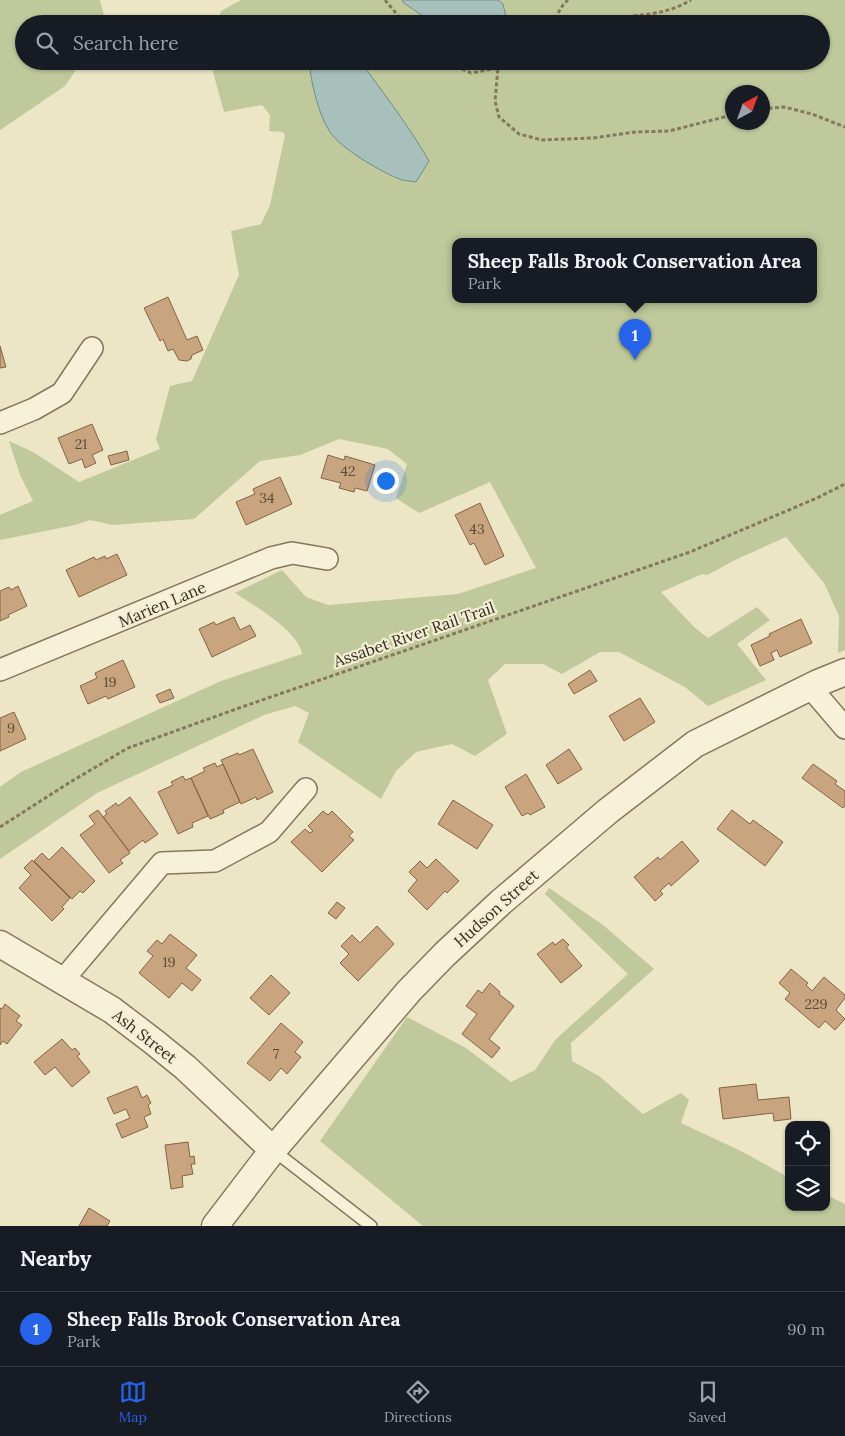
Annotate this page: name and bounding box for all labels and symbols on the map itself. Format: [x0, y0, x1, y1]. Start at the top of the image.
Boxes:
north arrow [725, 85, 770, 130]
pin: 1 [619, 319, 651, 360]
house number: 21 [75, 435, 87, 453]
house number: 42 [340, 462, 356, 480]
your location [373, 468, 399, 494]
house number: 34 [259, 489, 275, 507]
house number: 43 [469, 520, 485, 538]
street label: Marien Lane [115, 576, 209, 631]
street label: Assabet River Rail Trail [330, 597, 497, 671]
house number: 19 [103, 673, 117, 691]
house number: 9 [7, 719, 15, 737]
street label: Hudson Street [449, 864, 543, 951]
house number: 19 [162, 953, 176, 971]
house number: 229 [804, 995, 828, 1013]
street label: Ash Street [108, 1004, 182, 1068]
house number: 7 [273, 1045, 280, 1063]

